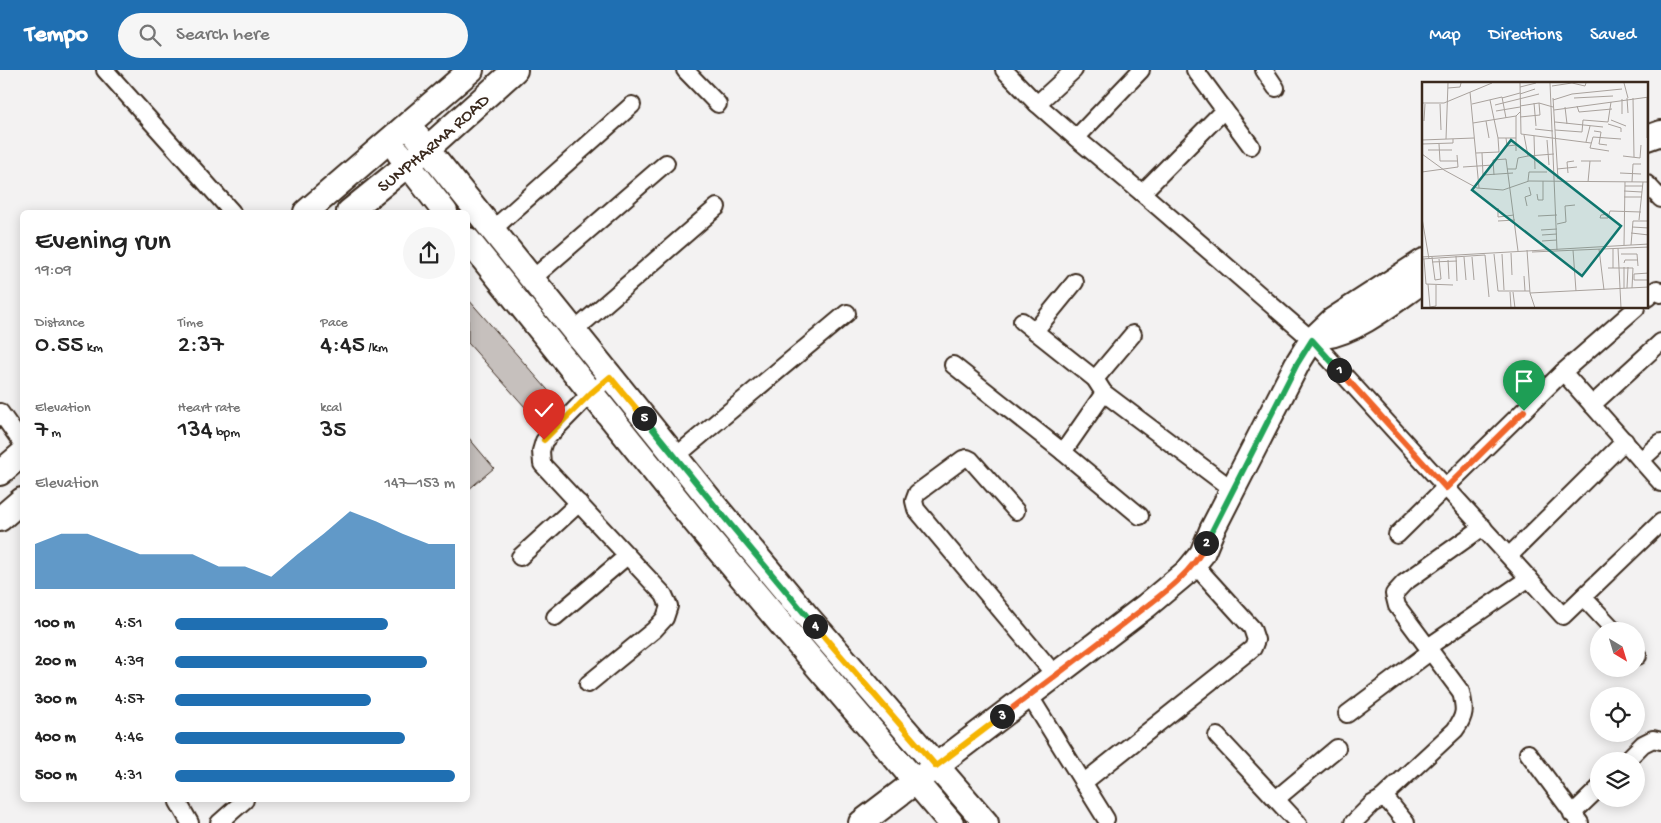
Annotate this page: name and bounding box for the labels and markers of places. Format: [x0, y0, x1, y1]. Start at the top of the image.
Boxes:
pin: 1 [1326, 358, 1352, 382]
pin [1503, 360, 1545, 411]
pin [523, 389, 565, 440]
pin: 5 [632, 406, 656, 430]
pin: 2 [1194, 530, 1218, 556]
pin: 4 [802, 614, 828, 638]
pin: 3 [990, 704, 1014, 728]

